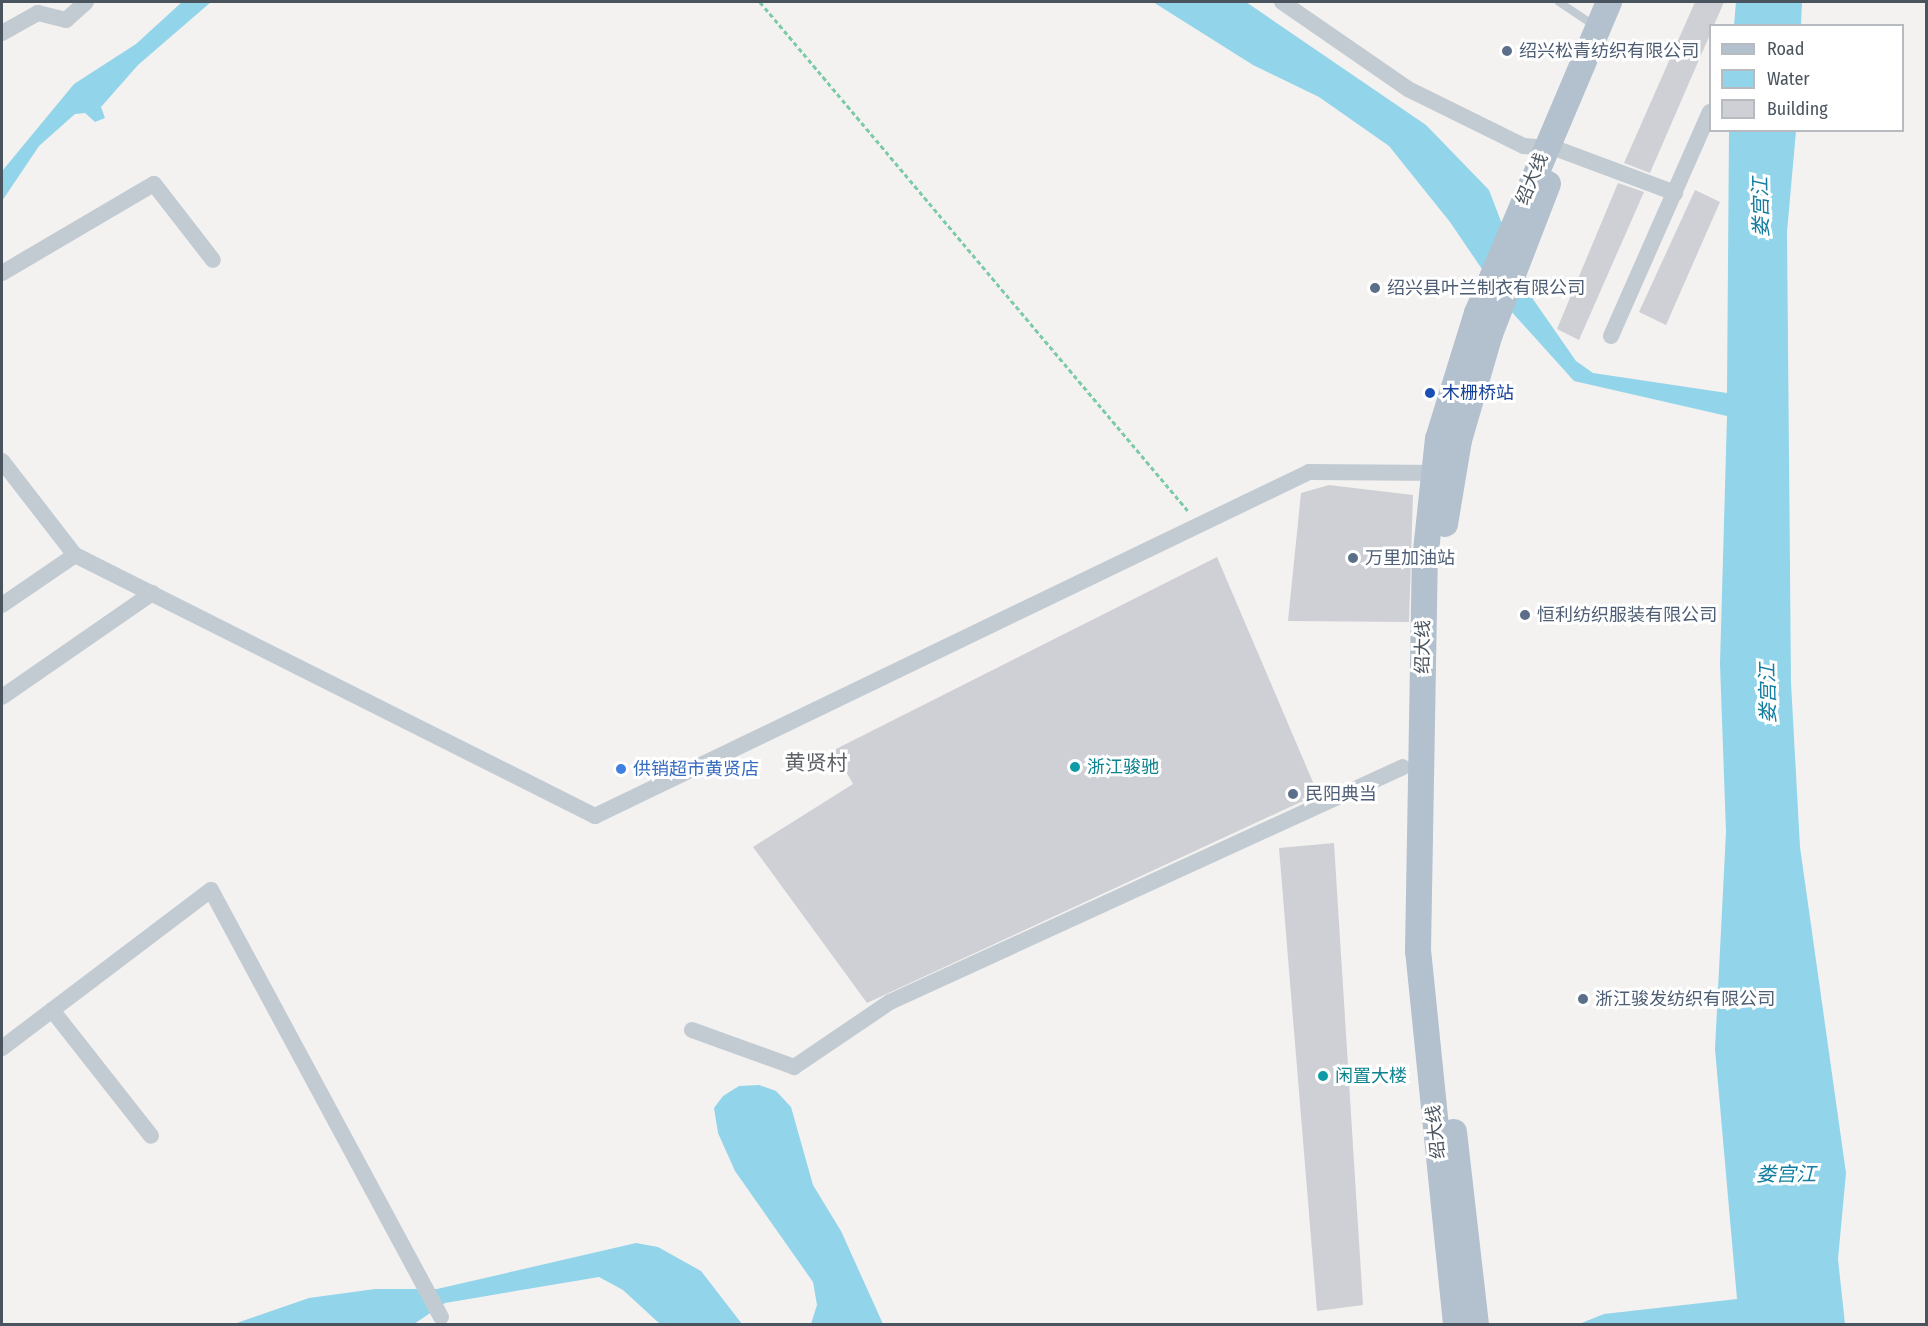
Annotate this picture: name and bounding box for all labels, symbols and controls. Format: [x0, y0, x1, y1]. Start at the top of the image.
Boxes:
legend [1709, 24, 1904, 132]
text: Road [1767, 38, 1804, 60]
place label: 绍兴松青纺织有限公司 [1519, 40, 1699, 62]
marker: 绍兴松青纺织有限公司 [1500, 44, 1514, 58]
text: Water [1767, 68, 1810, 90]
text: Building [1767, 98, 1828, 120]
street label: 绍大线 [1512, 150, 1552, 208]
water label: 娄宫江 [1748, 177, 1774, 237]
place label: 绍兴县叶兰制衣有限公司 [1387, 277, 1585, 299]
marker: 绍兴县叶兰制衣有限公司 [1368, 281, 1382, 295]
place label: 木栅桥站 [1442, 382, 1514, 404]
marker: 木栅桥站 [1423, 386, 1437, 400]
place label: 万里加油站 [1365, 547, 1455, 569]
marker: 万里加油站 [1346, 551, 1360, 565]
place label: 恒利纺织服装有限公司 [1537, 604, 1717, 626]
marker: 恒利纺织服装有限公司 [1518, 608, 1532, 622]
street label: 绍大线 [1412, 620, 1434, 674]
water label: 娄宫江 [1755, 663, 1781, 723]
district label: 黄贤村 [785, 750, 847, 776]
place label: 浙江骏驰 [1087, 756, 1159, 778]
place label: 供销超市黄贤店 [633, 758, 759, 780]
marker: 浙江骏驰 [1068, 760, 1082, 774]
marker: 供销超市黄贤店 [614, 762, 628, 776]
place label: 民阳典当 [1305, 783, 1377, 805]
marker: 民阳典当 [1286, 787, 1300, 801]
place label: 浙江骏发纺织有限公司 [1595, 988, 1775, 1010]
marker: 浙江骏发纺织有限公司 [1576, 992, 1590, 1006]
place label: 闲置大楼 [1335, 1065, 1407, 1087]
marker: 闲置大楼 [1316, 1069, 1330, 1083]
street label: 绍大线 [1422, 1104, 1450, 1160]
water label: 娄宫江 [1756, 1162, 1816, 1186]

